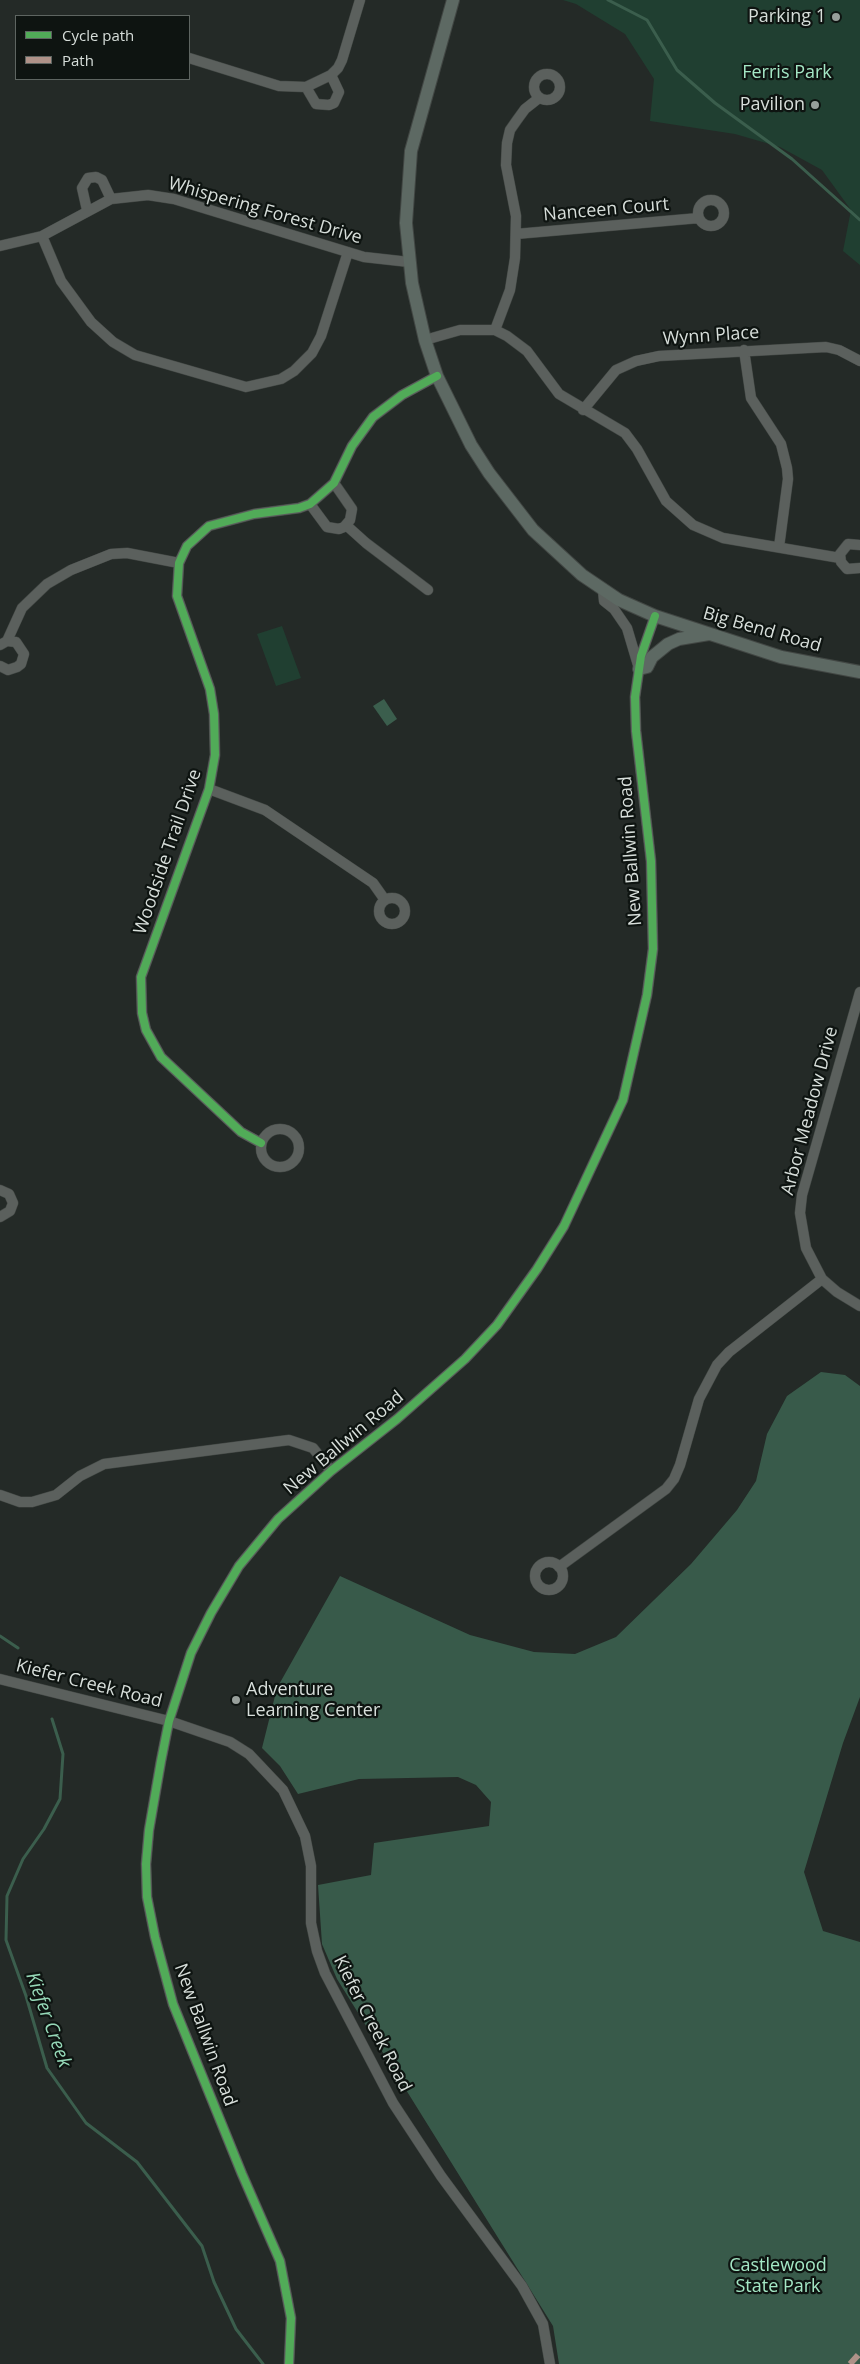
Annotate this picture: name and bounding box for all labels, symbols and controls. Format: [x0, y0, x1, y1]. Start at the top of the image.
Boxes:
place label: Parking 1 [748, 6, 826, 28]
marker: Parking 1 [830, 11, 842, 23]
legend [15, 15, 190, 80]
text: Cycle path [62, 25, 134, 45]
text: Path [62, 50, 94, 70]
park label: Ferris Park [742, 62, 832, 84]
place label: Pavilion [740, 94, 805, 116]
marker: Pavilion [809, 99, 821, 111]
street label: Whispering Forest Drive [166, 173, 364, 249]
street label: Nanceen Court [542, 194, 670, 226]
street label: Wynn Place [662, 322, 760, 350]
street label: Big Bend Road [700, 603, 824, 657]
street label: Woodside Trail Drive [130, 767, 206, 937]
street label: New Ballwin Road [615, 775, 647, 927]
street label: Arbor Meadow Drive [777, 1024, 843, 1198]
street label: New Ballwin Road [280, 1386, 408, 1500]
street label: Kiefer Creek Road [14, 1655, 164, 1713]
place label: Adventure Learning Center [246, 1679, 380, 1722]
marker: Adventure Learning Center [230, 1694, 242, 1706]
street label: Kiefer Creek Road [328, 1952, 416, 2096]
street label: New Ballwin Road [169, 1961, 241, 2109]
water label: Kiefer Creek [20, 1969, 76, 2071]
park label: Castlewood State Park [729, 2255, 827, 2298]

